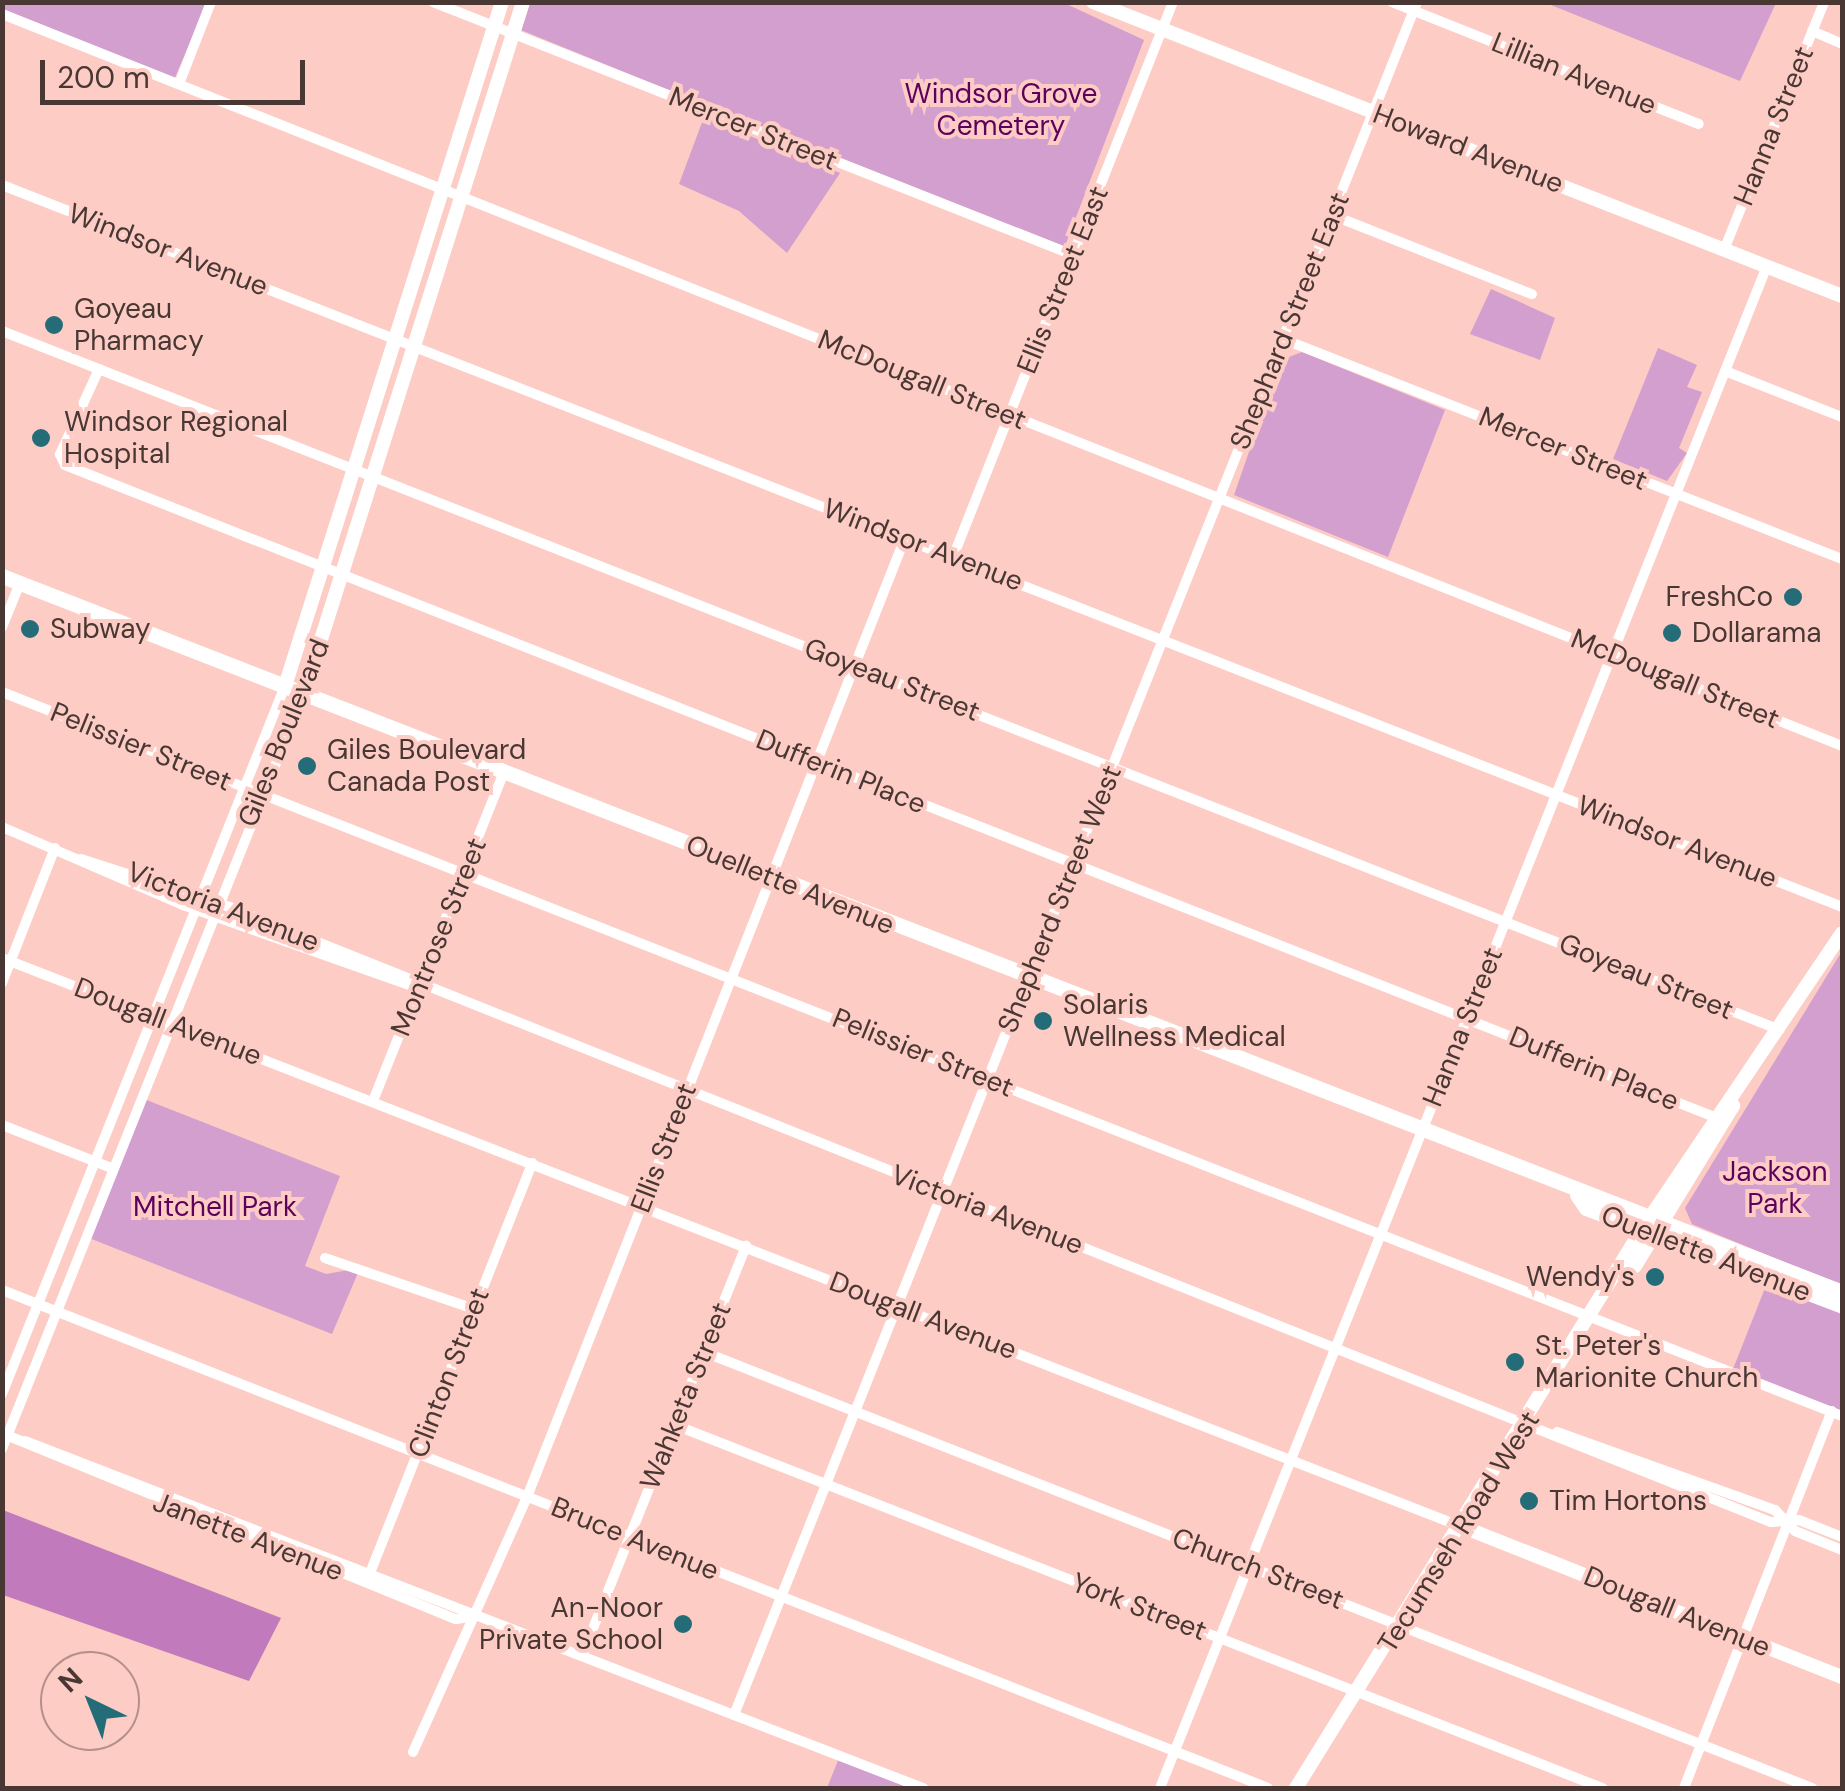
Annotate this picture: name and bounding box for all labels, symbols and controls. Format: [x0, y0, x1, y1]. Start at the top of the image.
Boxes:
street label: Lillian Avenue [1487, 26, 1661, 122]
scale bar [45, 40, 310, 102]
street label: Hanna Street [1727, 42, 1821, 210]
text: 200 m [57, 58, 150, 97]
park label: Windsor Grove Cemetery [905, 77, 1097, 143]
street label: Mercer Street [664, 80, 842, 178]
street label: Howard Avenue [1368, 97, 1568, 201]
street label: Ellis Street East [1010, 182, 1116, 378]
street label: Shephard Street East [1223, 188, 1357, 454]
street label: Windsor Avenue [63, 196, 273, 304]
place label: Goyeau Pharmacy [74, 292, 204, 358]
marker: Goyeau Pharmacy [43, 314, 65, 336]
street label: McDougall Street [813, 323, 1031, 437]
street label: Mercer Street [1474, 400, 1652, 498]
place label: Windsor Regional Hospital [64, 405, 288, 471]
marker: Windsor Regional Hospital [28, 425, 54, 451]
street label: Windsor Avenue [818, 491, 1028, 599]
place label: FreshCo [1665, 580, 1773, 614]
marker: FreshCo [1782, 586, 1804, 608]
place label: Subway [50, 612, 151, 646]
place label: Dollarama [1692, 616, 1821, 650]
marker: Subway [19, 618, 41, 640]
street label: McDougall Street [1566, 622, 1784, 736]
marker: Dollarama [1661, 622, 1683, 644]
street label: Goyeau Street [800, 631, 984, 729]
street label: Giles Boulevard [231, 634, 337, 832]
street label: Pelissier Street [46, 695, 236, 799]
street label: Dufferin Place [751, 723, 931, 821]
place label: Giles Boulevard Canada Post [327, 733, 526, 799]
marker: Giles Boulevard Canada Post [296, 755, 318, 777]
street label: Shepherd Street West [991, 760, 1129, 1038]
street label: Windsor Avenue [1572, 788, 1782, 896]
street label: Ouellette Avenue [681, 828, 899, 942]
street label: Montrose Street [384, 833, 494, 1041]
street label: Victoria Avenue [122, 855, 324, 959]
street label: Goyeau Street [1554, 927, 1738, 1027]
street label: Hanna Street [1416, 943, 1510, 1111]
street label: Dougall Avenue [70, 971, 266, 1073]
place label: Solaris Wellness Medical [1063, 988, 1286, 1054]
street label: Pelissier Street [828, 1001, 1018, 1105]
marker: Solaris Wellness Medical [1032, 1010, 1054, 1032]
street label: Dufferin Place [1504, 1020, 1684, 1118]
street label: Ellis Street [624, 1079, 704, 1217]
park label: Jackson Park [1722, 1155, 1828, 1221]
street label: Victoria Avenue [886, 1158, 1088, 1262]
park label: Mitchell Park [133, 1190, 297, 1224]
street label: Ouellette Avenue [1597, 1199, 1815, 1309]
place label: Wendy's [1526, 1260, 1635, 1294]
street label: Dougall Avenue [825, 1265, 1021, 1367]
marker: Wendy's [1644, 1266, 1666, 1288]
street label: Clinton Street [401, 1283, 497, 1463]
street label: Wahketa Street [633, 1298, 739, 1494]
place label: St. Peter's Marionite Church [1535, 1329, 1758, 1395]
marker: St. Peter's Marionite Church [1504, 1351, 1526, 1373]
street label: Tecumseh Road West [1371, 1405, 1547, 1659]
place label: Tim Hortons [1549, 1484, 1707, 1518]
street label: Janette Avenue [148, 1485, 348, 1589]
street label: Bruce Avenue [546, 1490, 724, 1588]
marker: Tim Hortons [1518, 1490, 1540, 1512]
street label: Church Street [1168, 1521, 1348, 1617]
street label: Dougall Avenue [1579, 1559, 1775, 1665]
street label: York Street [1067, 1566, 1211, 1648]
place label: An-Noor Private School [479, 1591, 663, 1657]
marker: An-Noor Private School [672, 1613, 694, 1635]
north arrow [40, 1651, 140, 1751]
text: N [50, 1660, 91, 1701]

